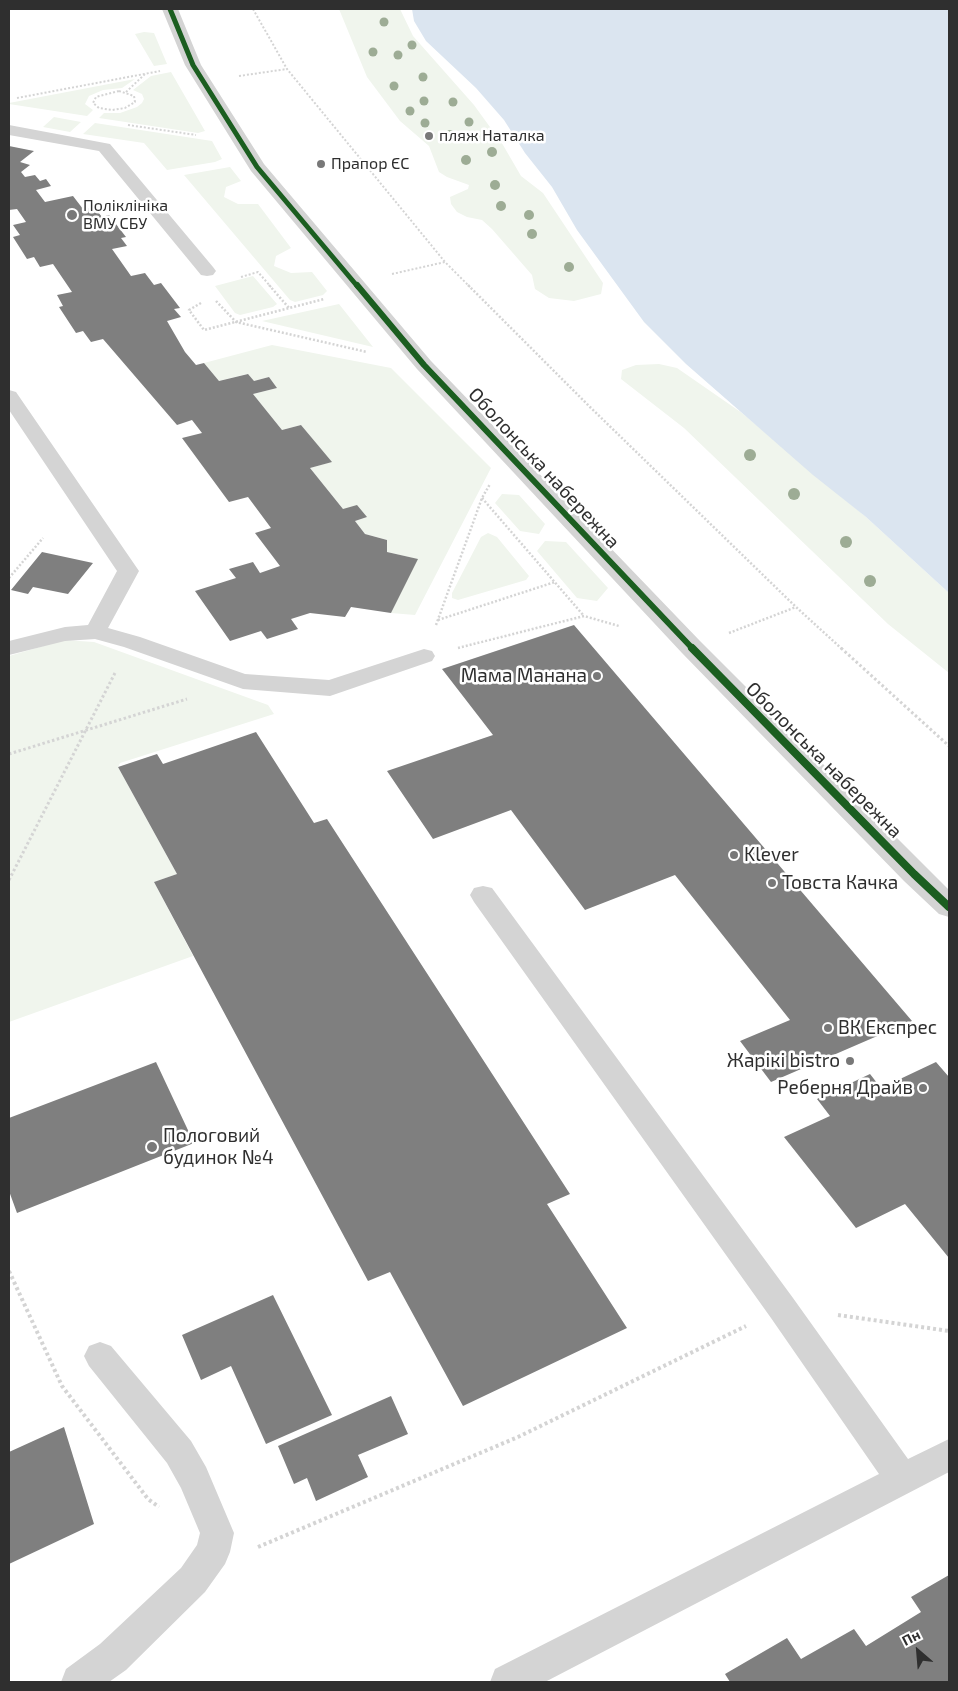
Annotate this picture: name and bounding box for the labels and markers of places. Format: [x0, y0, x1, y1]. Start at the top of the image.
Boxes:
place label: пляж Наталка [439, 126, 545, 146]
marker: пляж Наталка [423, 130, 435, 142]
place label: Прапор ЄС [331, 154, 409, 174]
marker: Прапор ЄС [315, 158, 327, 170]
place label: Поліклініка ВМУ СБУ [83, 196, 168, 234]
marker: Поліклініка ВМУ СБУ [65, 208, 79, 222]
place label: Мама Манана [461, 665, 587, 687]
marker: Мама Манана [591, 670, 603, 682]
place label: Klever [744, 844, 799, 866]
marker: Klever [728, 849, 740, 861]
place label: Товста Качка [782, 872, 898, 894]
marker: Товста Качка [766, 877, 778, 889]
place label: ВК Експрес [838, 1017, 937, 1039]
marker: ВК Експрес [822, 1022, 834, 1034]
place label: Жарікі bistro [727, 1050, 840, 1072]
marker: Жарікі bistro [844, 1055, 856, 1067]
place label: Реберня Драйв [777, 1077, 913, 1099]
marker: Реберня Драйв [917, 1082, 929, 1094]
place label: Пологовий будинок №4 [163, 1125, 274, 1169]
marker: Пологовий будинок №4 [145, 1140, 159, 1154]

